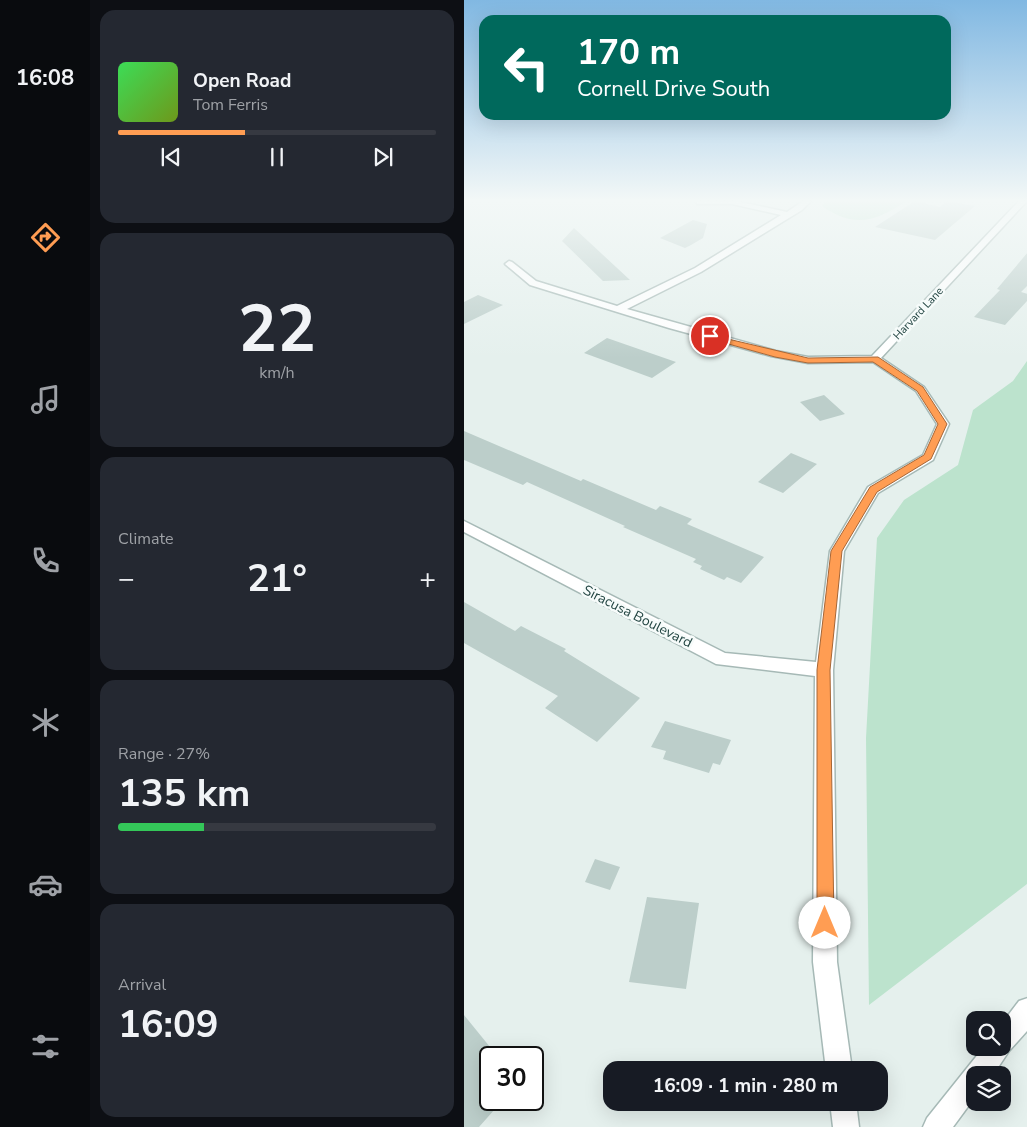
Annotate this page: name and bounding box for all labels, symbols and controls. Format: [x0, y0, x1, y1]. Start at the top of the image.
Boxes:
text: 170 m [577, 29, 680, 76]
icon: left [494, 35, 559, 100]
text: 16:08 [16, 63, 74, 93]
text: Open Road [193, 68, 291, 94]
text: Cornell Drive South [577, 74, 770, 104]
text: Tom Ferris [193, 94, 268, 116]
icon: previous [157, 143, 185, 171]
icon: pause [263, 143, 291, 171]
icon: next [369, 143, 397, 171]
icon: directions [28, 220, 63, 255]
street label: Harvard Lane [890, 284, 947, 343]
text: 22 [238, 285, 316, 374]
pin [689, 315, 731, 357]
icon: arrive [696, 322, 724, 350]
text: km/h [259, 362, 295, 384]
icon: music [28, 382, 63, 417]
text: Climate [118, 528, 173, 550]
icon: phone [28, 543, 63, 578]
text: 21° [247, 553, 307, 604]
text: − [118, 560, 135, 598]
text: + [419, 560, 436, 598]
street label: Siracusa Boulevard [580, 581, 696, 652]
icon: climate [28, 705, 63, 740]
text: Range · 27% [118, 743, 210, 765]
text: 135 km [118, 768, 250, 819]
icon: car [28, 867, 63, 902]
position arrow [798, 896, 850, 948]
text: Arrival [118, 974, 166, 996]
text: 16:09 [118, 999, 219, 1050]
map controls [966, 1011, 1011, 1111]
button: search [966, 1011, 1011, 1056]
icon: filters [28, 1029, 63, 1064]
speed limit sign: 30 [479, 1046, 544, 1111]
button: layers [966, 1066, 1011, 1111]
text: 16:09 · 1 min · 280 m [653, 1073, 838, 1099]

